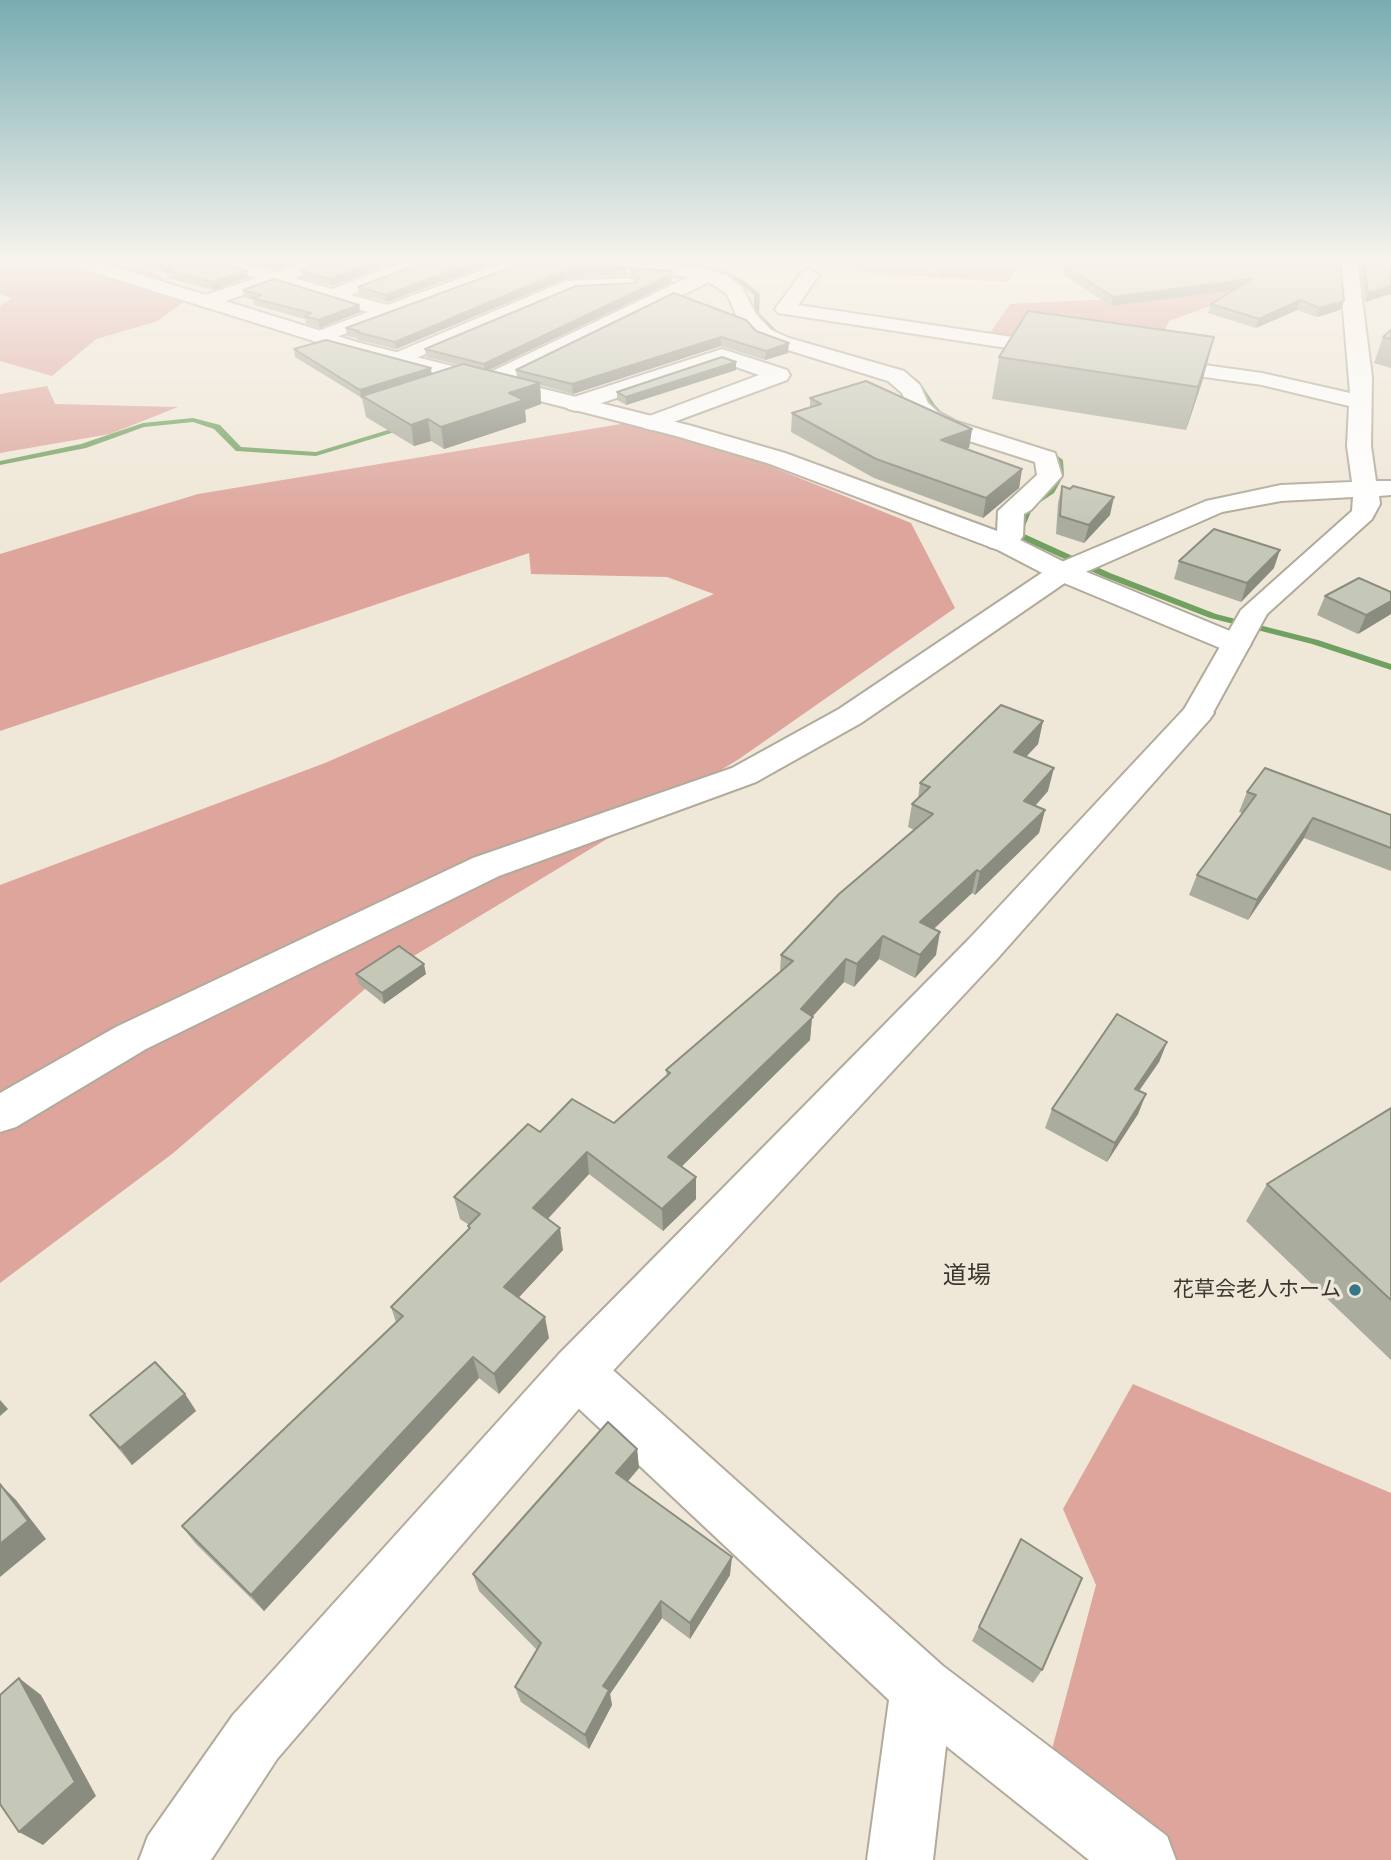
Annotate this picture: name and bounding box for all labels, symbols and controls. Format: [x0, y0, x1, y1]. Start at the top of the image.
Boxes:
district label: 道場 [943, 1262, 991, 1290]
place label: 花草会老人ホーム [1173, 1277, 1341, 1303]
marker: 花草会老人ホーム [1347, 1282, 1363, 1298]

